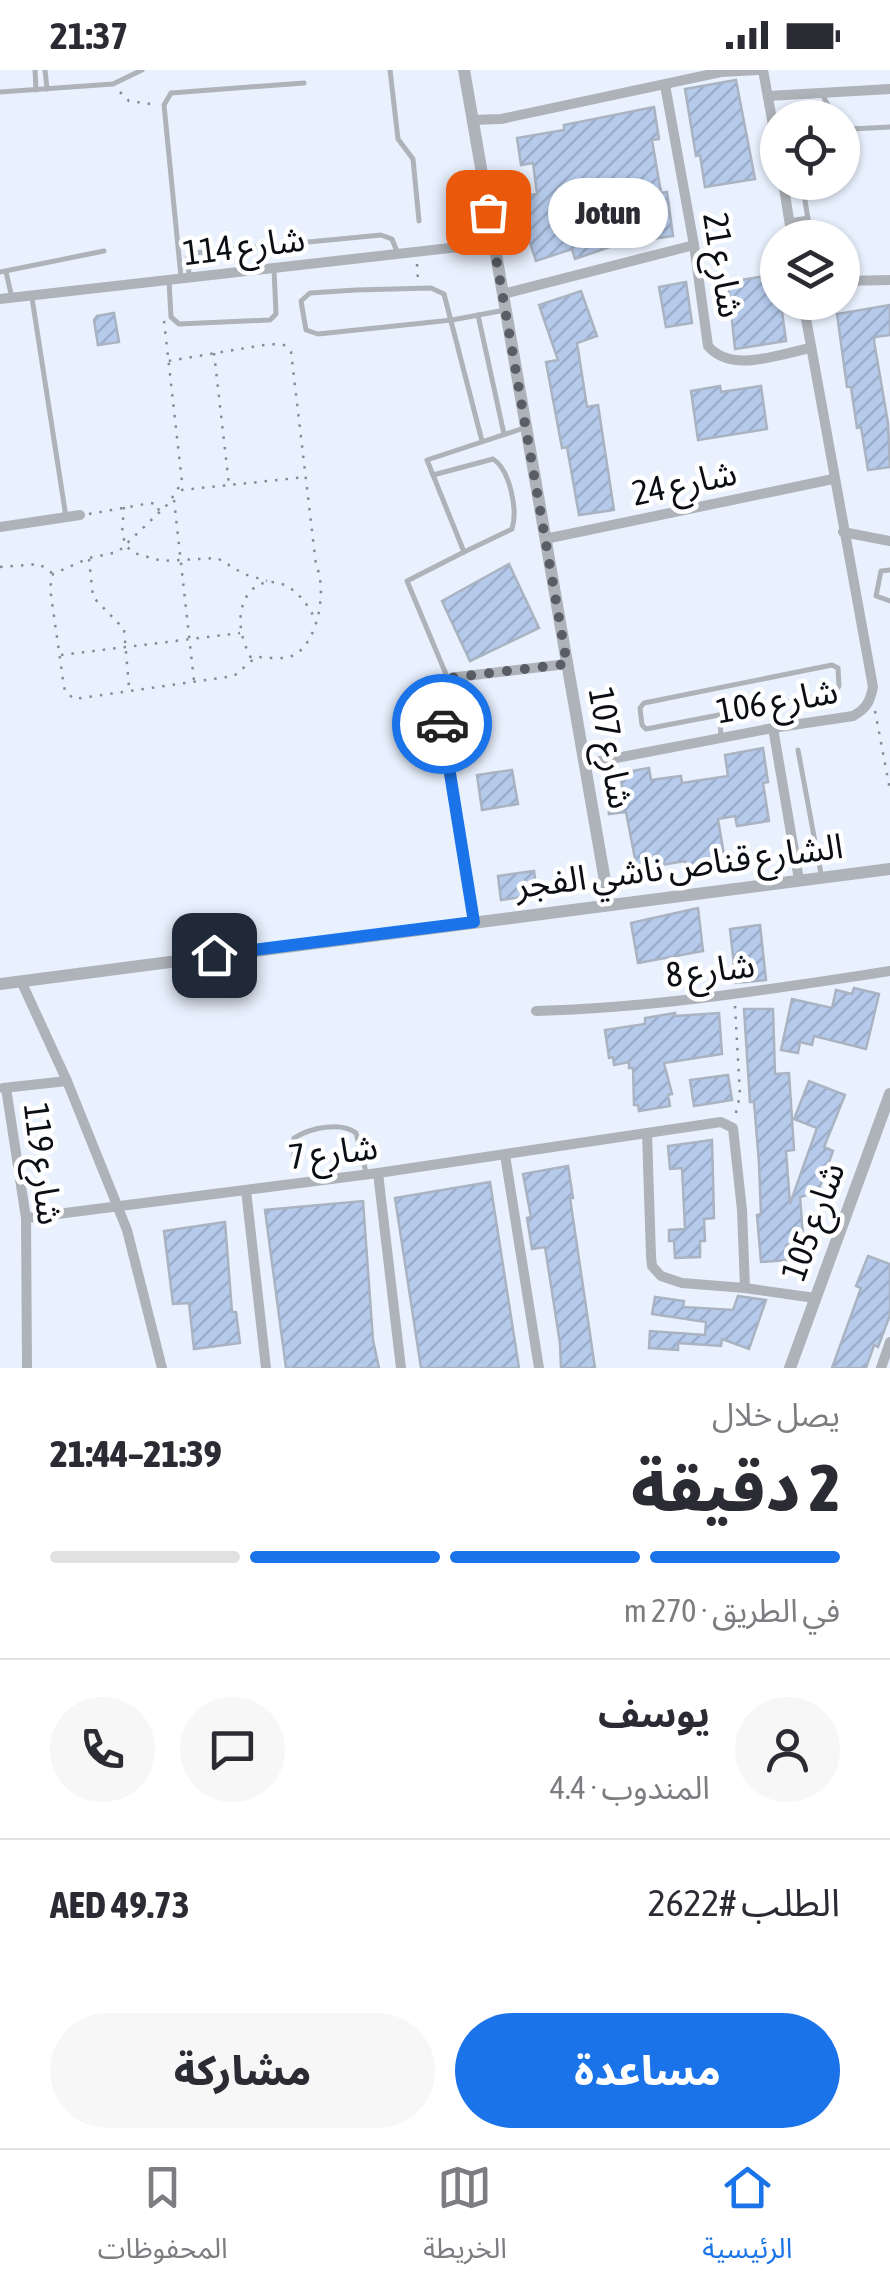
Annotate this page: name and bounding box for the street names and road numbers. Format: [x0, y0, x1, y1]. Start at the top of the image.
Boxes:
street label: شارع 21 [689, 210, 752, 322]
street label: شارع 114 [181, 218, 308, 279]
street label: شارع 24 [628, 451, 741, 519]
street label: شارع 106 [713, 670, 842, 737]
street label: شارع 107 [575, 684, 642, 813]
street label: الشارع قناص ناشي الفجر [512, 825, 846, 913]
street label: شارع 8 [663, 944, 758, 1001]
street label: شارع 119 [10, 1101, 71, 1228]
street label: شارع 7 [286, 1126, 381, 1183]
street label: شارع 105 [772, 1157, 858, 1288]

